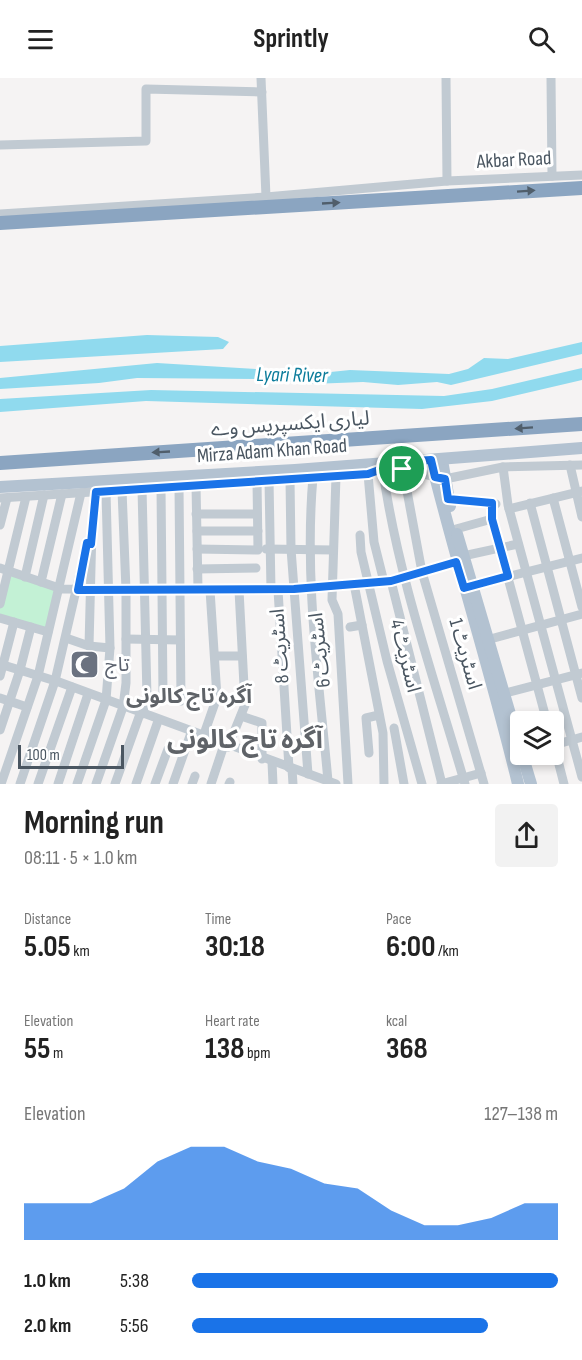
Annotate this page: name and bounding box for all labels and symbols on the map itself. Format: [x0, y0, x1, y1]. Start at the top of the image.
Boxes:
street label: Akbar Road [475, 146, 552, 174]
one-way arrow [516, 187, 535, 196]
one-way arrow [321, 198, 340, 208]
water label: Lyari River [256, 362, 329, 388]
street label: لیاری ایکسپریس وے [210, 406, 370, 442]
one-way arrow [514, 423, 533, 432]
street label: Mirza Adam Khan Road [196, 434, 348, 468]
pin [376, 443, 427, 494]
one-way arrow [152, 447, 171, 456]
street label: اسٹریٹ 8 [265, 608, 295, 684]
street label: اسٹریٹ 6 [304, 611, 336, 689]
street label: اسٹریٹ 1 [443, 615, 487, 693]
street label: اسٹریٹ 4 [384, 617, 426, 695]
mosque icon: تاج [68, 649, 100, 681]
place label: تاج [105, 653, 130, 679]
district label: آگرہ تاج کالونی [126, 683, 253, 711]
district label: آگرہ تاج کالونی [167, 724, 323, 758]
scale bar [18, 742, 124, 770]

